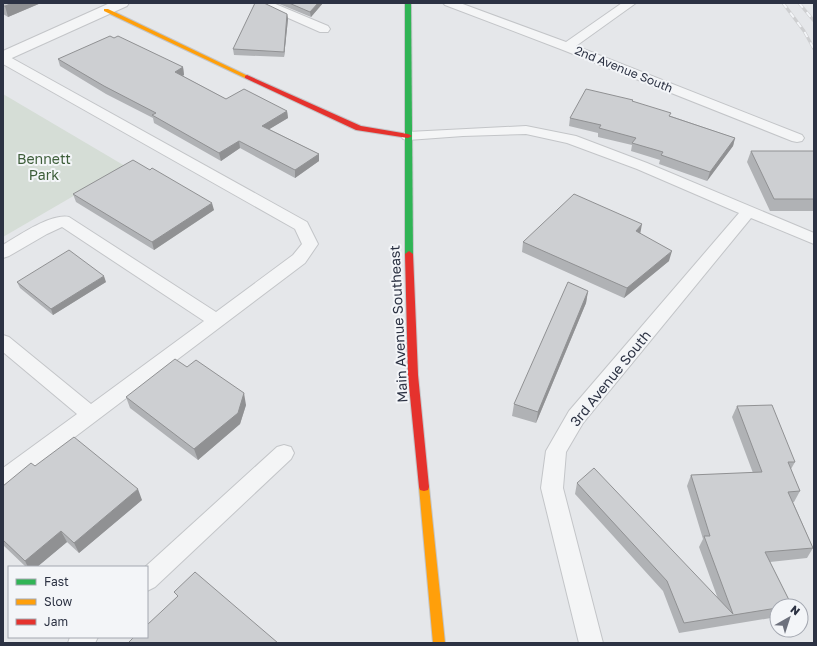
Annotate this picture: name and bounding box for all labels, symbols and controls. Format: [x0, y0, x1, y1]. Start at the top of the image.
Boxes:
street label: 2nd Avenue South [573, 42, 675, 96]
park label: Bennett Park [17, 150, 71, 183]
street label: Main Avenue Southeast [385, 245, 411, 403]
street label: 3rd Avenue South [566, 327, 654, 429]
legend [8, 566, 148, 638]
text: Fast [44, 574, 69, 589]
text: Slow [44, 594, 72, 609]
north arrow [769, 598, 809, 638]
text: N [788, 602, 803, 618]
text: Jam [44, 614, 68, 629]

